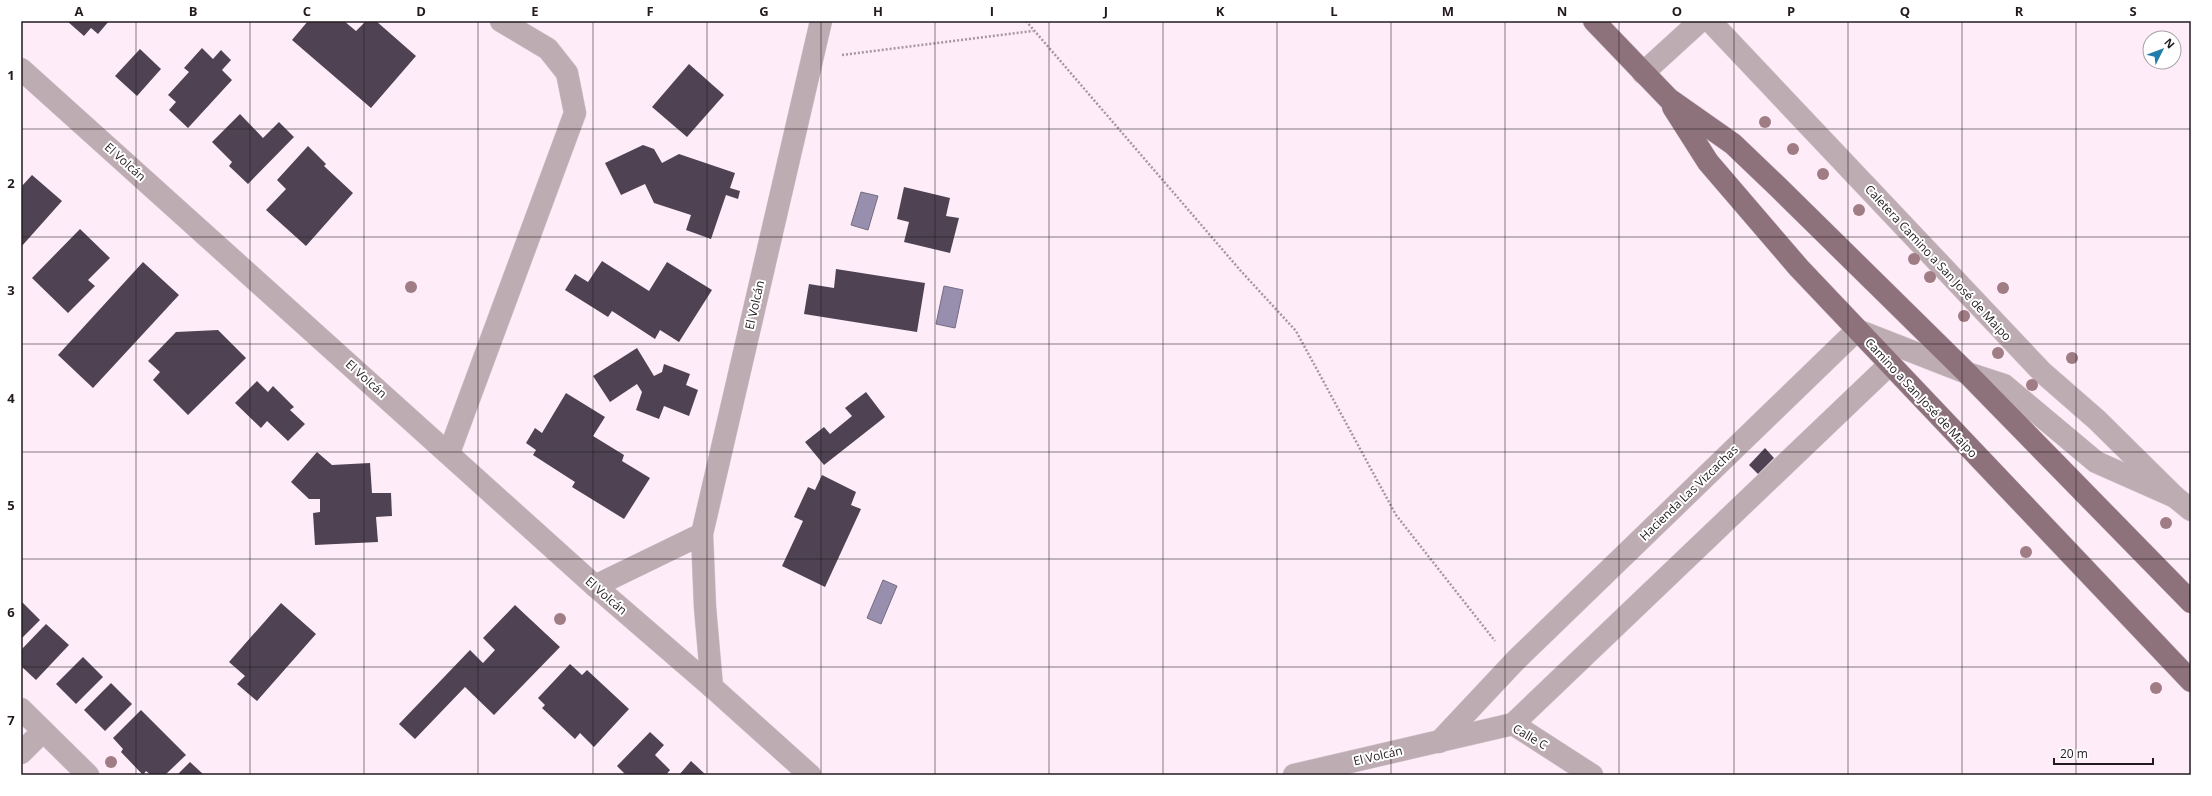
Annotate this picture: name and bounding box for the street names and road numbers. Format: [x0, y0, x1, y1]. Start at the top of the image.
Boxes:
street label: El Volcán [101, 139, 150, 185]
street label: Caletera Camino a San José de Maipo [1861, 181, 2015, 344]
street label: El Volcán [741, 279, 768, 331]
street label: Camino a San José de Maipo [1861, 334, 1981, 461]
street label: El Volcán [342, 356, 391, 402]
street label: Hacienda Las Vizcachas [1636, 441, 1742, 544]
street label: El Volcán [582, 573, 631, 618]
street label: Calle C [1510, 720, 1551, 754]
street label: El Volcán [1352, 742, 1404, 769]

